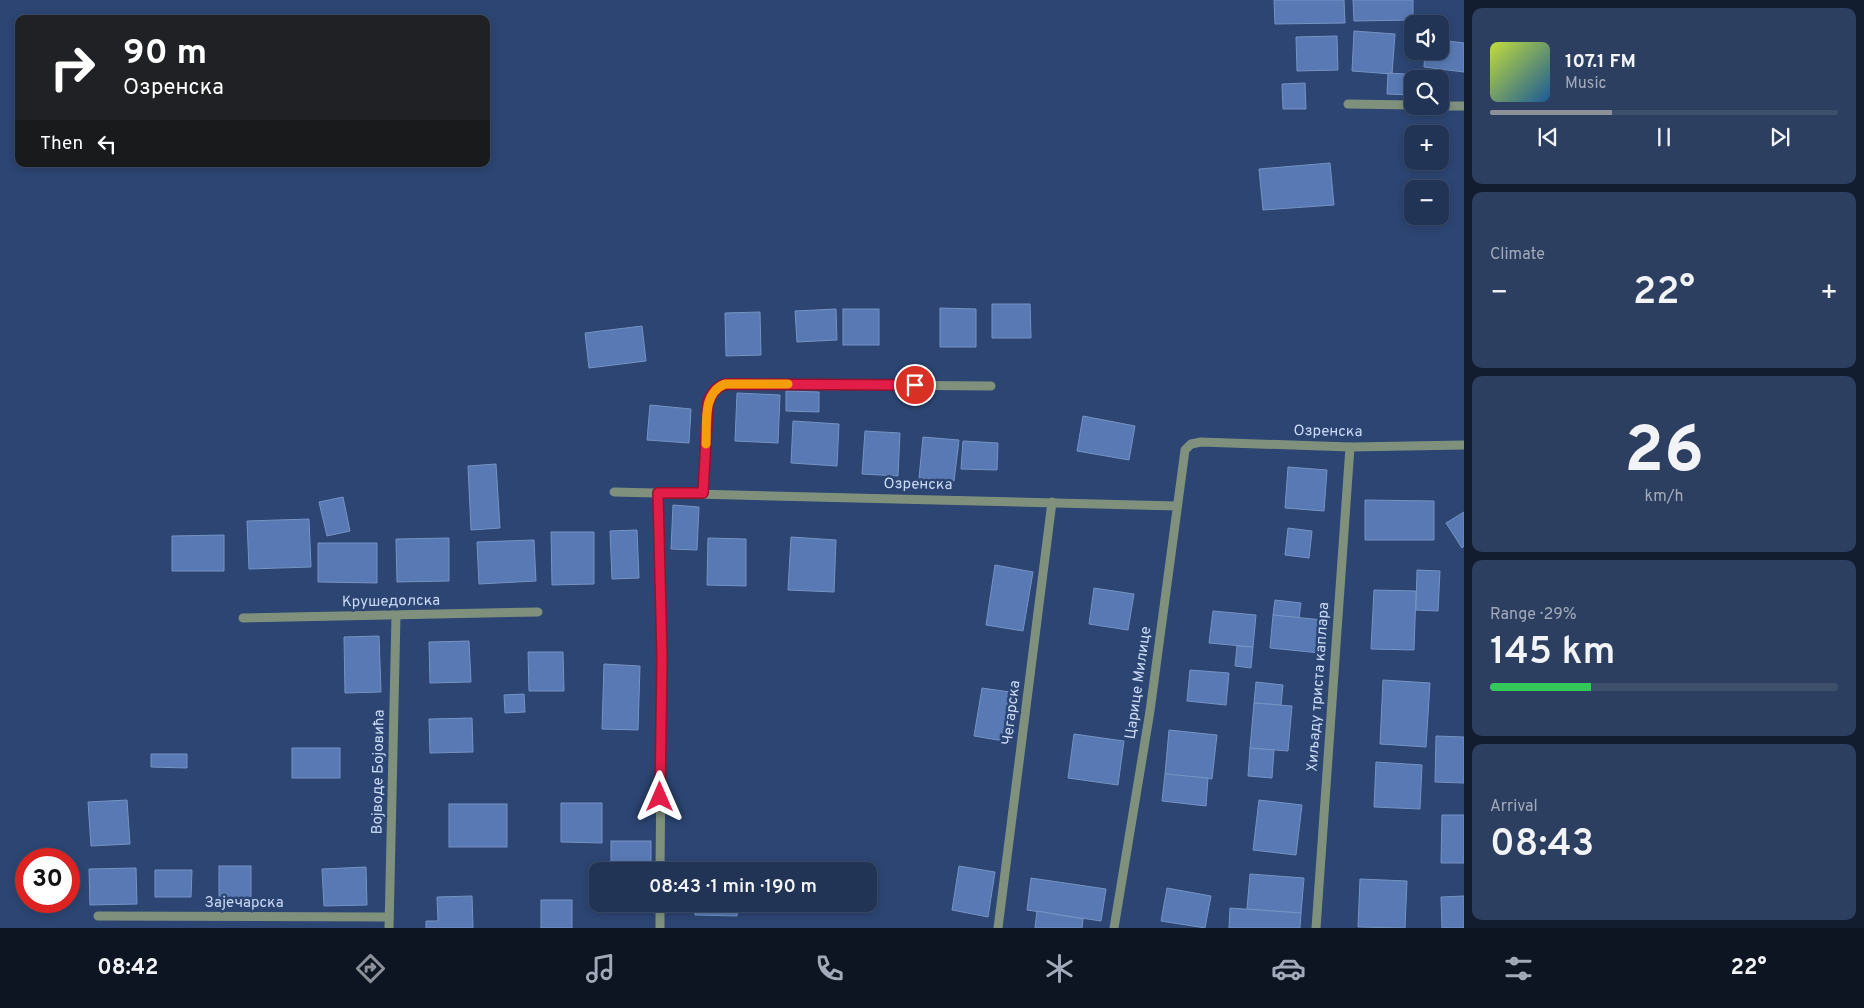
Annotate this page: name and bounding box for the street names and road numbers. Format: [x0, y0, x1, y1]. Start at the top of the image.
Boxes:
street label: Озренска [1293, 422, 1363, 442]
street label: Озренска [883, 475, 953, 495]
street label: Крушедолска [342, 592, 440, 612]
street label: Хиљаду триста каплара [1304, 602, 1334, 772]
street label: Царице Милице [1122, 625, 1156, 741]
street label: Чегарска [999, 679, 1025, 747]
street label: Војводе Бојовића [368, 709, 390, 835]
street label: Зајечарска [204, 894, 284, 913]

